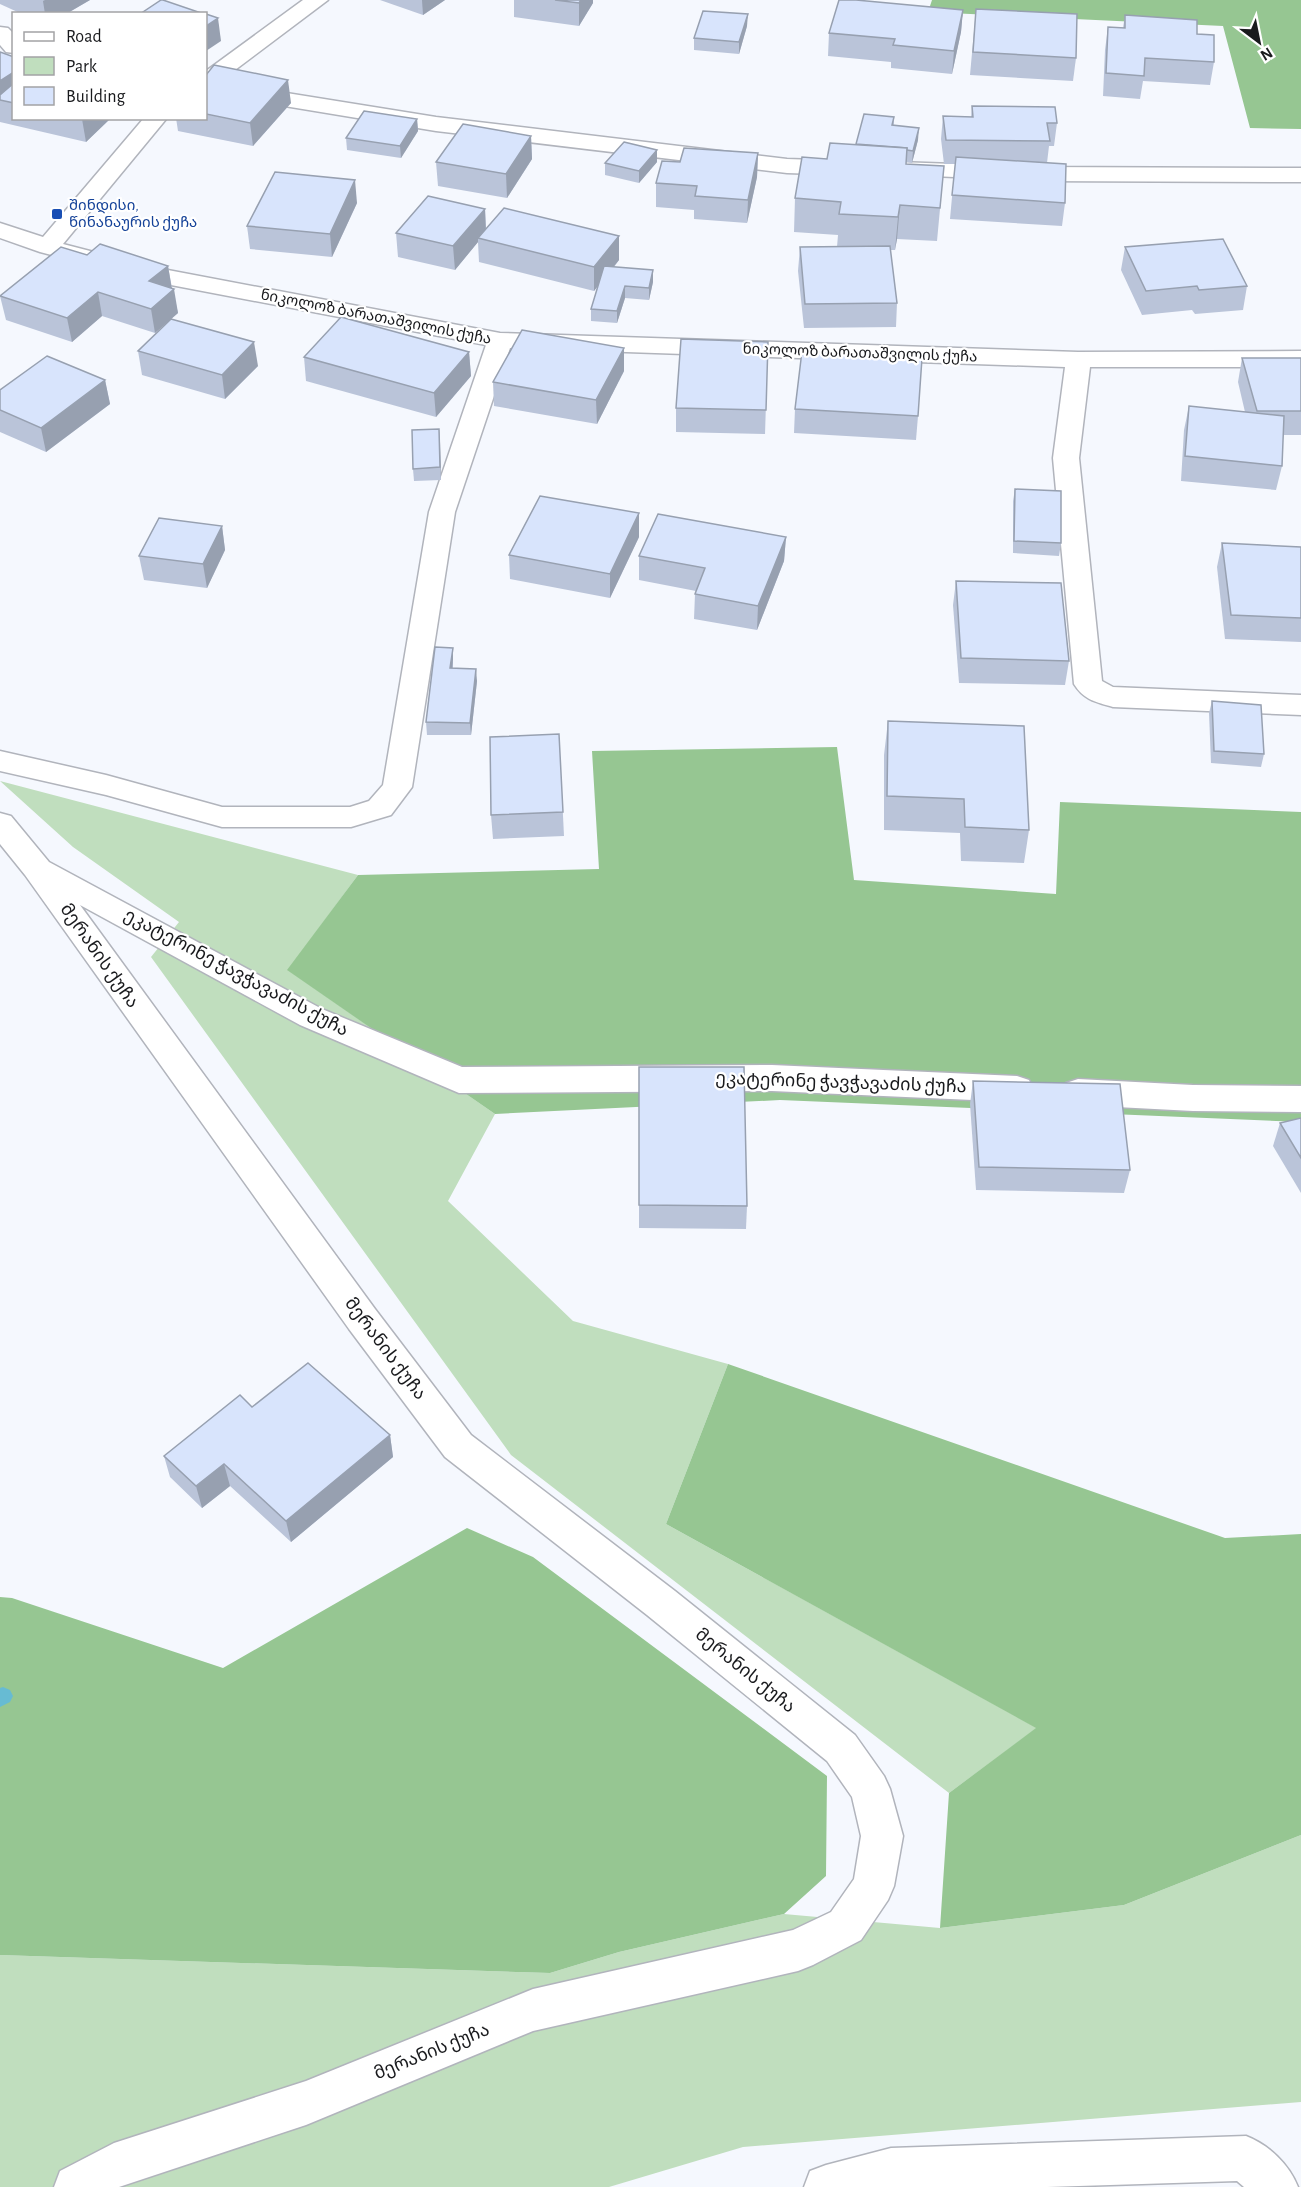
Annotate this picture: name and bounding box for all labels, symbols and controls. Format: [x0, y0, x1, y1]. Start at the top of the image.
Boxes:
legend [12, 12, 207, 120]
north arrow [1229, 12, 1289, 72]
text: Road [66, 28, 102, 46]
text: N [1257, 44, 1275, 64]
text: Park [66, 58, 98, 76]
text: Building [66, 88, 126, 106]
place label: შინდისი, წინანაურის ქუჩა [69, 198, 197, 231]
marker: შინდისი, წინანაურის ქუჩა [50, 207, 64, 221]
street label: ნიკოლოზ ბარათაშვილის ქუჩა [259, 287, 493, 348]
street label: ნიკოლოზ ბარათაშვილის ქუჩა [742, 341, 978, 366]
street label: მერანის ქუჩა [56, 900, 142, 1012]
street label: ეკატერინე ჭავჭავაძის ქუჩა [120, 905, 352, 1041]
street label: ეკატერინე ჭავჭავაძის ქუჩა [715, 1069, 967, 1097]
street label: მერანის ქუჩა [340, 1294, 430, 1404]
street label: მერანის ქუჩა [691, 1625, 799, 1717]
street label: მერანის ქუჩა [371, 2020, 493, 2084]

